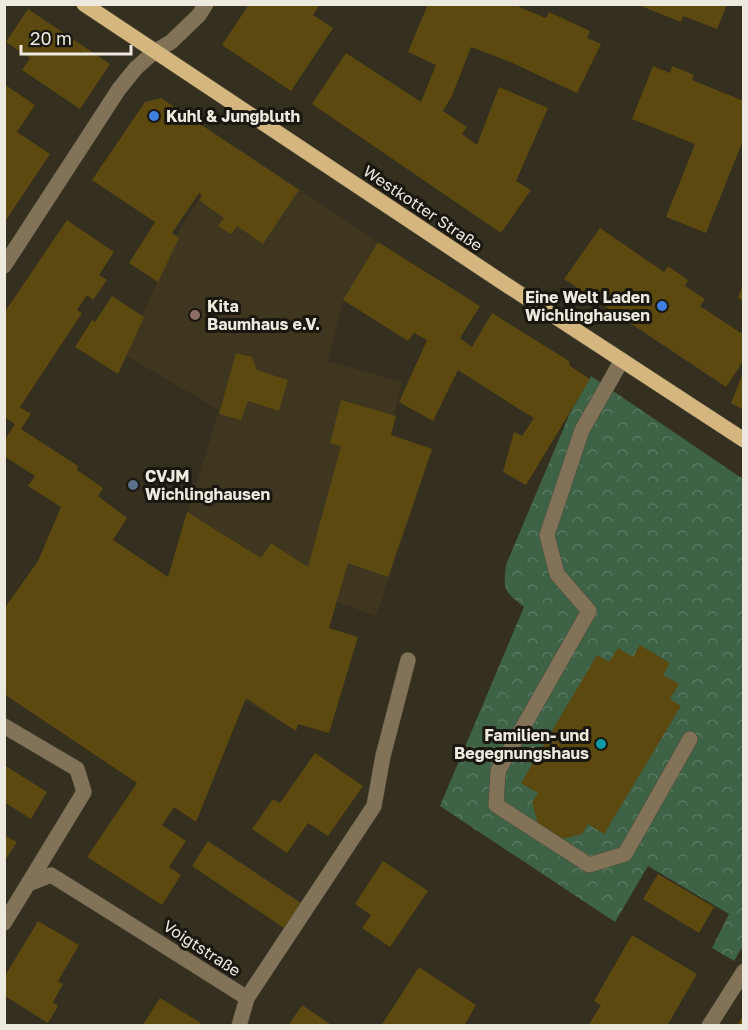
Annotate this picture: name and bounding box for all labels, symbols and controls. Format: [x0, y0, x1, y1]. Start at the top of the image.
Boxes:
scale bar [21, 18, 130, 56]
text: 20 m [30, 27, 72, 49]
place label: Kuhl & Jungbluth [166, 106, 300, 126]
marker: Kuhl & Jungbluth [147, 109, 161, 123]
street label: Westkotter Straße [360, 161, 486, 255]
place label: Eine Welt Laden Wichlinghausen [525, 287, 650, 325]
place label: Kita Baumhaus e.V. [207, 296, 320, 334]
marker: Eine Welt Laden Wichlinghausen [655, 299, 669, 313]
marker: Kita Baumhaus e.V. [188, 308, 202, 322]
place label: CVJM Wichlinghausen [145, 466, 270, 504]
marker: CVJM Wichlinghausen [126, 478, 140, 492]
place label: Familien- und Begegnungshaus [454, 725, 589, 763]
marker: Familien- und Begegnungshaus [594, 737, 608, 751]
street label: Voigtstraße [159, 916, 245, 980]

